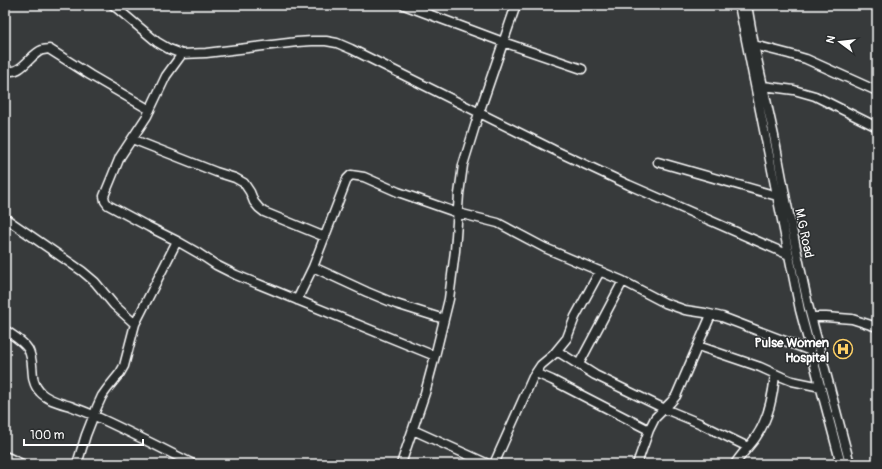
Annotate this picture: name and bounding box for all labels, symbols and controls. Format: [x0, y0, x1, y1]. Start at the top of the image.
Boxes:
north arrow [820, 22, 860, 62]
text: N [824, 34, 838, 45]
street label: M.G Road [791, 207, 817, 259]
place label: Pulse Women Hospital [754, 335, 830, 366]
hospital icon: Pulse Women Hospital [832, 338, 854, 360]
scale bar [24, 421, 143, 447]
text: 100 m [30, 428, 65, 443]

